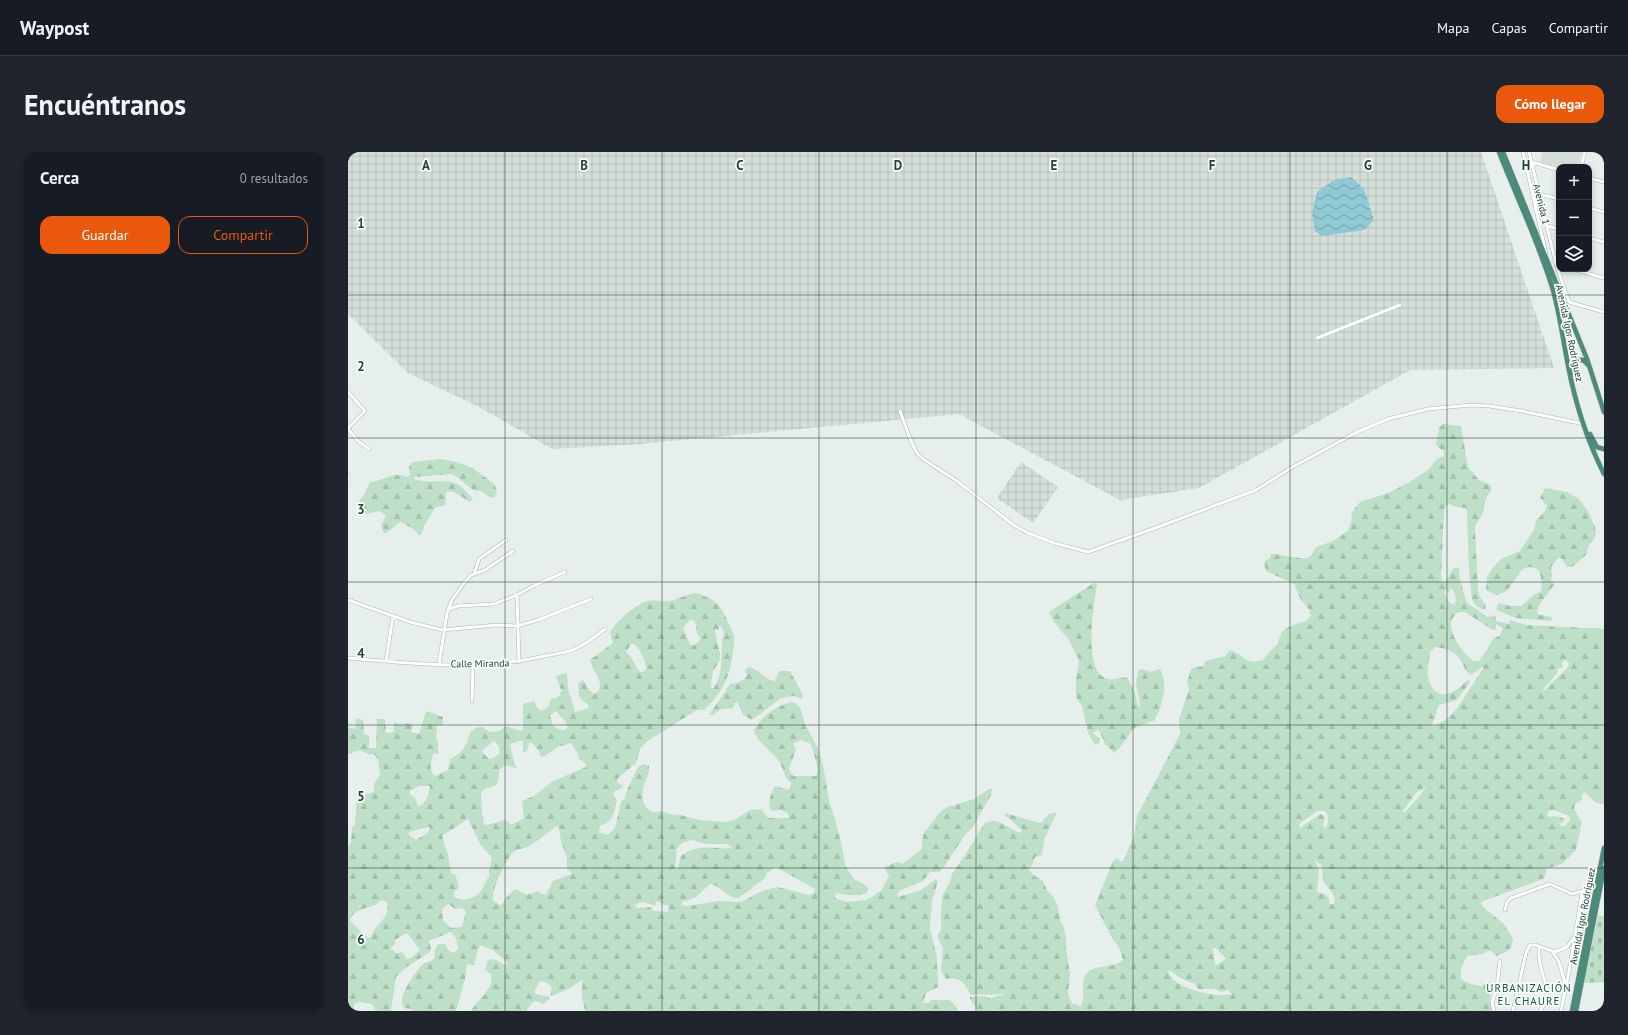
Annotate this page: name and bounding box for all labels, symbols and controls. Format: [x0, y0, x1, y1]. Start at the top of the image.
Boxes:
text: Waypost [20, 16, 89, 40]
text: Mapa [1437, 19, 1470, 37]
text: Capas [1492, 19, 1527, 37]
text: Compartir [1549, 19, 1608, 37]
button: Cómo llegar [1496, 85, 1604, 123]
text: Encuéntranos [24, 86, 186, 123]
text: A [422, 157, 430, 174]
text: B [580, 157, 588, 174]
text: C [736, 157, 744, 174]
text: D [894, 157, 902, 174]
text: E [1051, 157, 1058, 174]
text: F [1209, 157, 1216, 174]
text: G [1364, 157, 1372, 174]
text: H [1522, 157, 1530, 174]
map controls [1556, 164, 1592, 272]
button: + [1556, 164, 1592, 200]
text: Cerca [40, 167, 79, 189]
text: 0 resultados [240, 170, 308, 187]
street label: Avenida 1 [1530, 182, 1553, 226]
button: − [1556, 200, 1592, 236]
text: 1 [357, 215, 365, 232]
button: Guardar [40, 216, 170, 254]
button: Compartir [178, 216, 308, 254]
button: layers [1556, 236, 1592, 272]
street label: Avenida Igor Rodríguez [1553, 284, 1586, 383]
text: 2 [357, 358, 365, 375]
text: 3 [357, 501, 365, 518]
text: 4 [357, 645, 365, 662]
street label: Calle Miranda [450, 656, 510, 671]
text: 5 [357, 788, 365, 805]
street label: Avenida Igor Rodríguez [1567, 866, 1598, 966]
text: 6 [357, 931, 365, 948]
district label: URBANIZACIÓN EL CHAURE [1486, 981, 1572, 1008]

